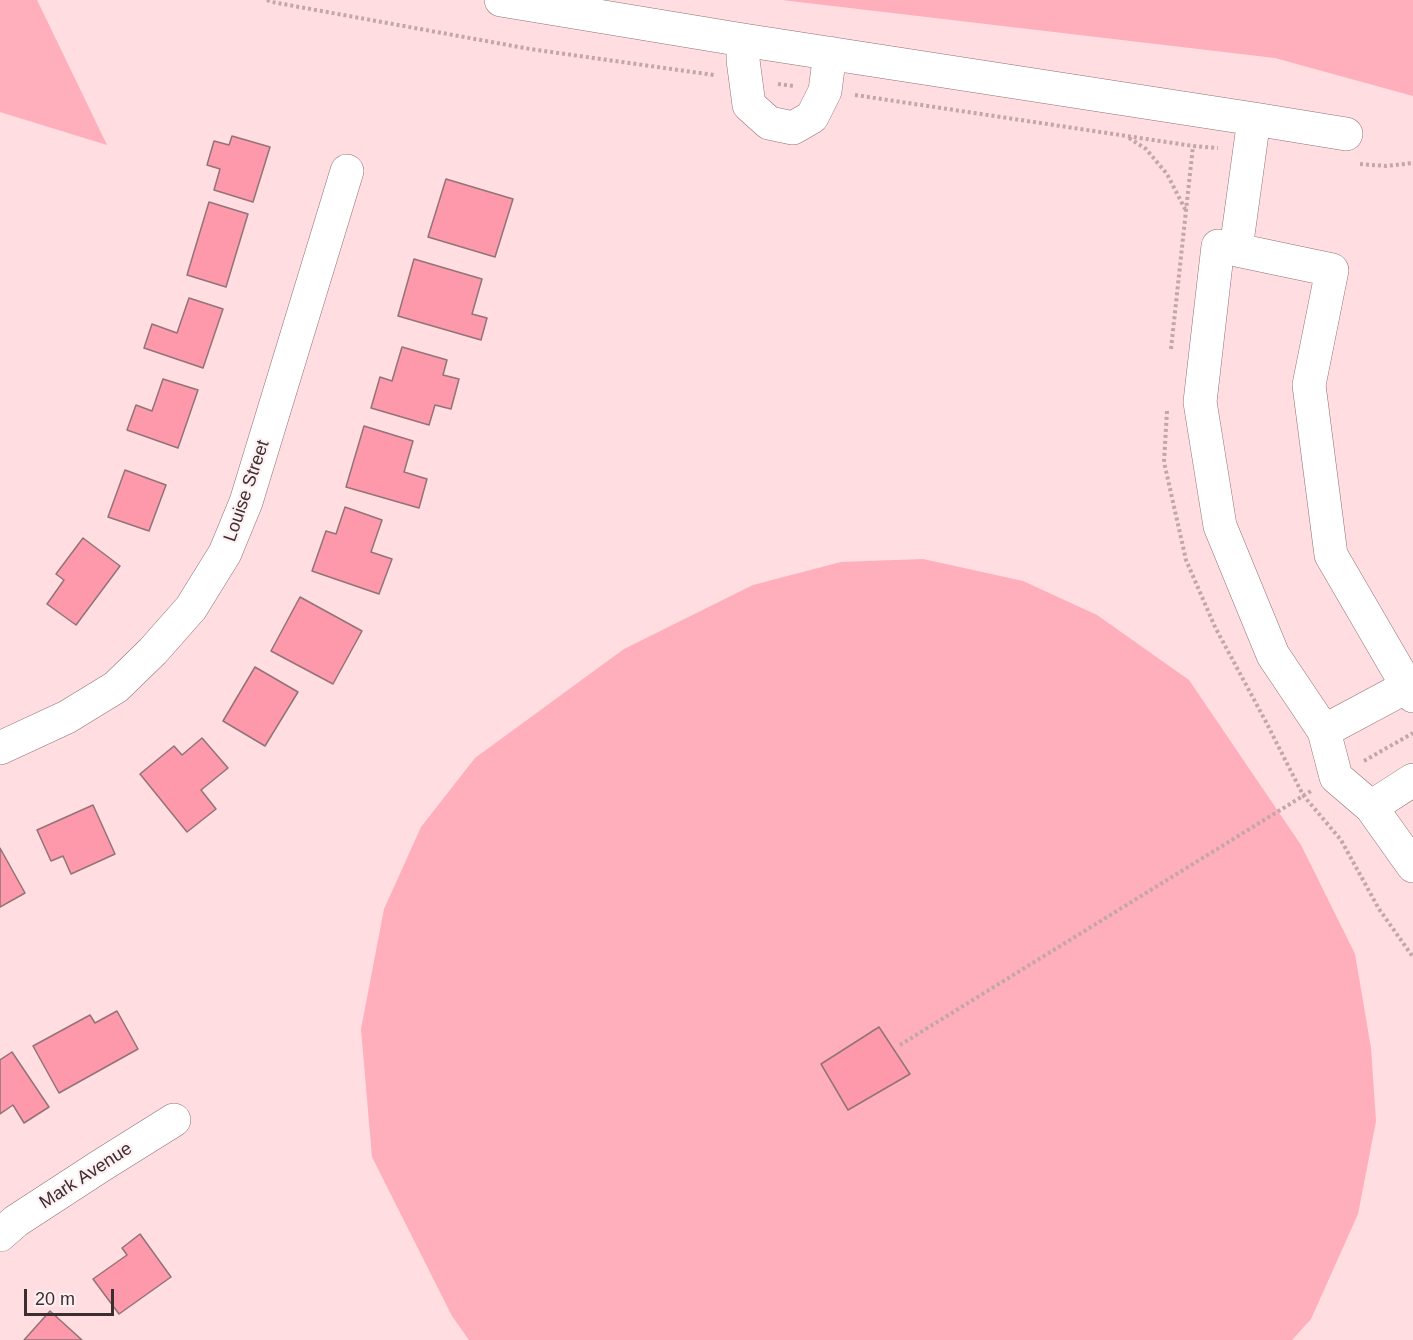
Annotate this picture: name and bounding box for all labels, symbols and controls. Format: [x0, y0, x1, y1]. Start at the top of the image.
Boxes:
street label: Louise Street [220, 437, 274, 545]
street label: Mark Avenue [36, 1138, 136, 1214]
scale bar [27, 1277, 117, 1315]
text: 20 m [35, 1289, 75, 1309]

